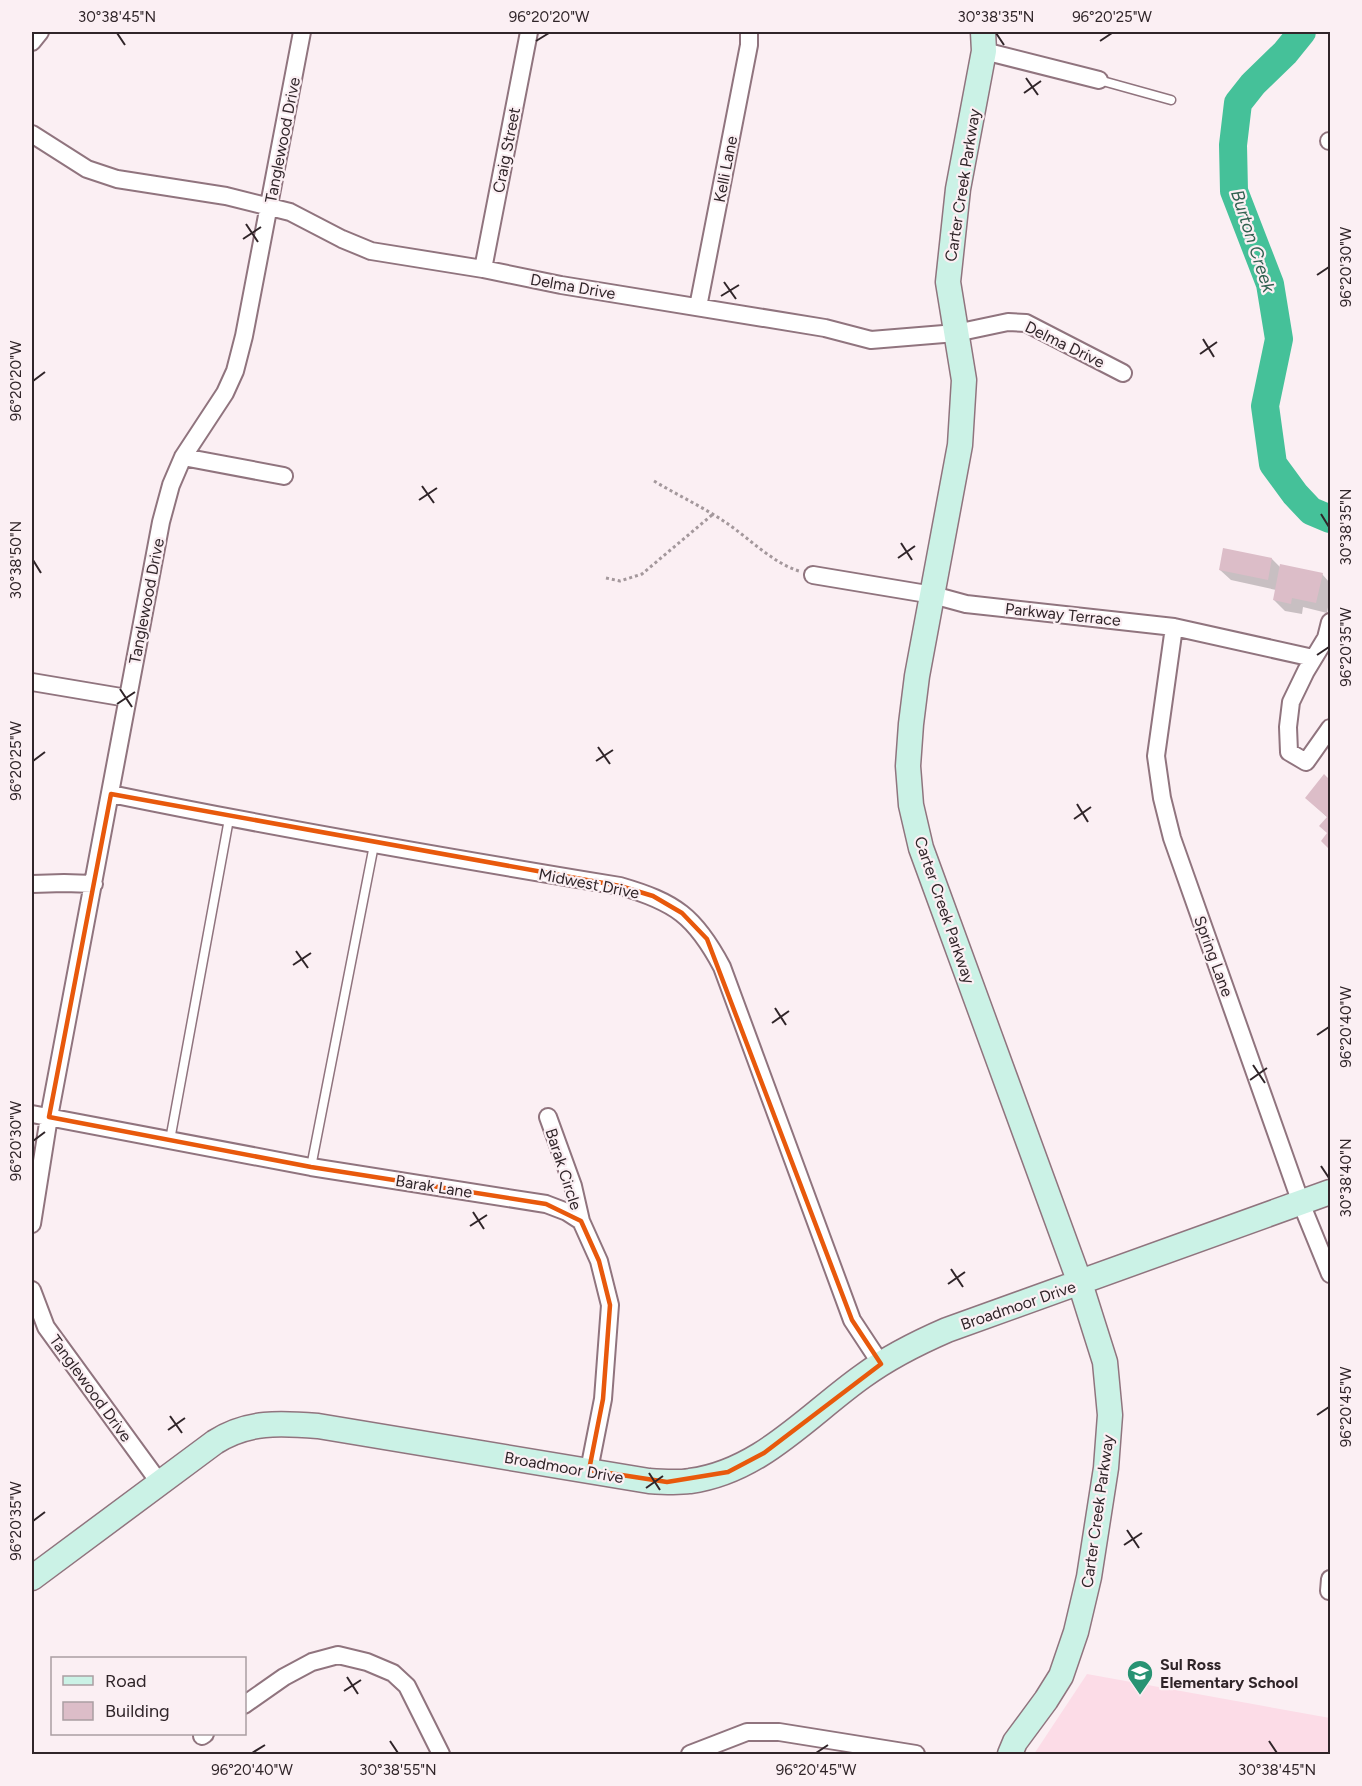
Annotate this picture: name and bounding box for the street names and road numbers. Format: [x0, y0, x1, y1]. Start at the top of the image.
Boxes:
street label: Tanglewood Drive [261, 75, 304, 205]
street label: Craig Street [489, 106, 524, 195]
street label: Carter Creek Parkway [941, 107, 984, 263]
street label: Kelli Lane [710, 134, 741, 204]
street label: Delma Drive [529, 270, 617, 303]
street label: Delma Drive [1022, 317, 1108, 372]
street label: Tanglewood Drive [125, 536, 168, 666]
street label: Parkway Terrace [1004, 599, 1122, 630]
street label: Carter Creek Parkway [910, 834, 979, 987]
street label: Midwest Drive [537, 864, 641, 903]
street label: Spring Lane [1190, 913, 1237, 1000]
street label: Barak Circle [541, 1126, 586, 1213]
street label: Barak Lane [394, 1171, 474, 1202]
street label: Broadmoor Drive [958, 1277, 1078, 1334]
street label: Tanglewood Drive [45, 1331, 136, 1446]
street label: Carter Creek Parkway [1077, 1433, 1118, 1589]
street label: Broadmoor Drive [503, 1448, 625, 1487]

